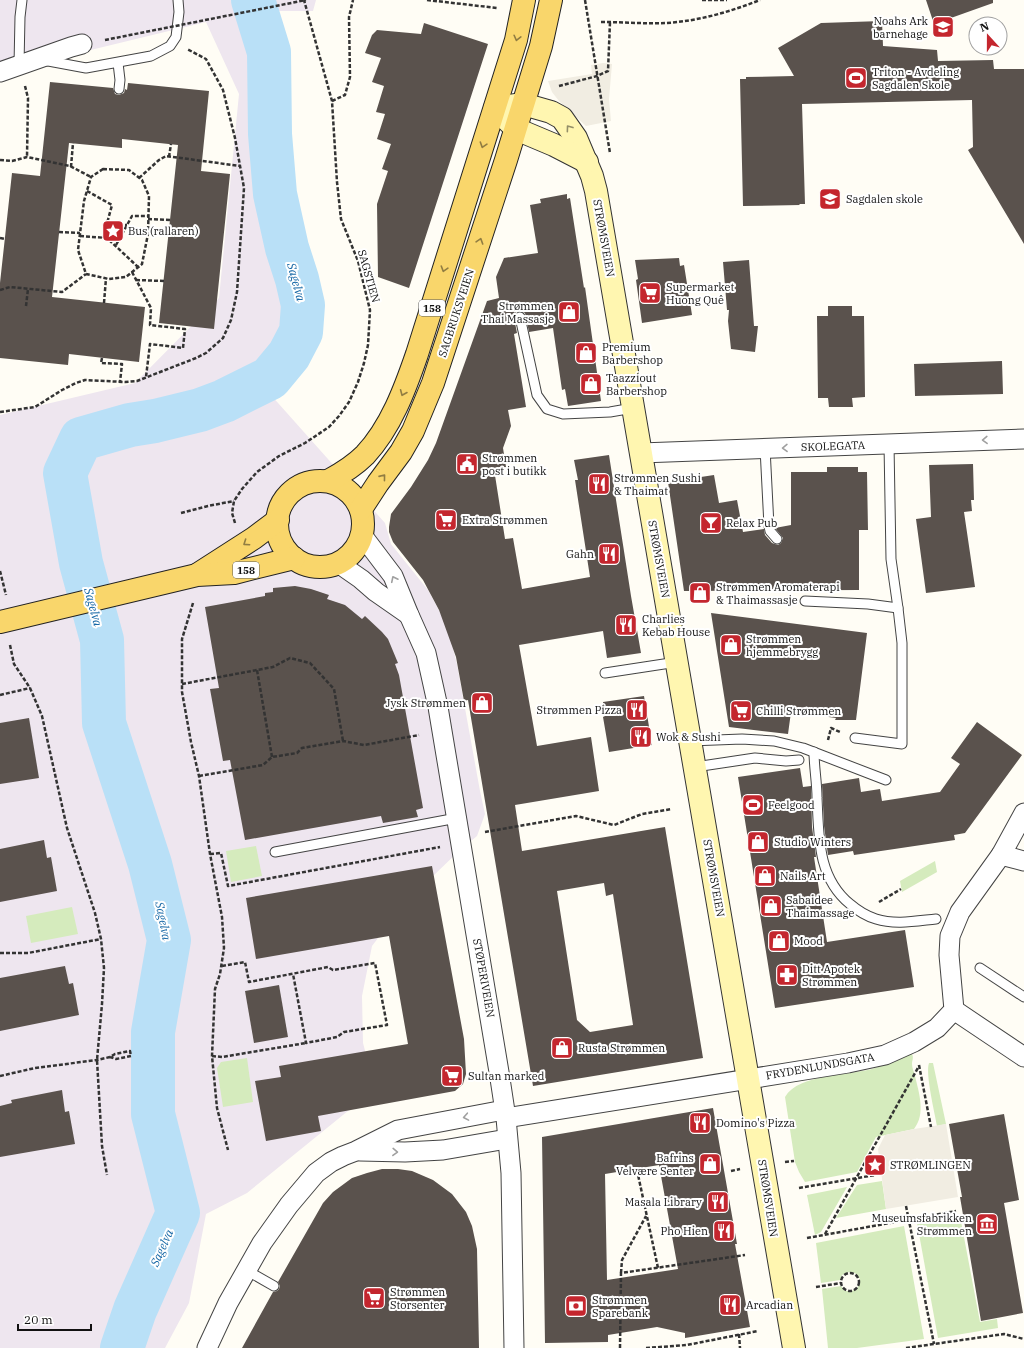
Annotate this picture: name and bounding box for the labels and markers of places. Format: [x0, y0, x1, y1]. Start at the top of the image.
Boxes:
place label: Noahs Ark barnehage [873, 14, 929, 41]
school or university icon: Noahs Ark barnehage [930, 14, 956, 40]
sports icon: Triton - Avdeling Sagdalen Skole [843, 65, 869, 91]
place label: Triton - Avdeling Sagdalen Skole [872, 65, 959, 92]
school or university icon: Sagdalen skole [817, 186, 843, 212]
place label: Sagdalen skole [846, 192, 923, 206]
place icon: Bus (rallaren) [100, 218, 126, 244]
place label: Bus (rallaren) [128, 224, 199, 238]
supermarket icon: Supermarket Huong Quê [637, 280, 663, 306]
place label: Supermarket Huong Quê [666, 280, 734, 307]
place label: Strømmen Thai Massasje [481, 299, 554, 326]
shop icon: Strømmen Thai Massasje [556, 299, 582, 325]
shop icon: Premium Barbershop [573, 340, 599, 366]
place label: Premium Barbershop [602, 340, 663, 367]
shop icon: Taazziout Barbershop [578, 371, 604, 397]
place label: Taazziout Barbershop [606, 371, 667, 398]
public building icon: Strømmen post i butikk [454, 451, 480, 477]
place label: Strømmen post i butikk [482, 451, 547, 478]
restaurant icon: Strømmen Sushi & Thaimat [586, 471, 612, 497]
place label: Strømmen Sushi & Thaimat [614, 471, 701, 498]
supermarket icon: Extra Strømmen [433, 507, 459, 533]
bar icon: Relax Pub [698, 510, 724, 536]
place label: Extra Strømmen [462, 513, 548, 527]
place label: Relax Pub [726, 516, 778, 530]
restaurant icon: Gahn [596, 541, 622, 567]
place label: Gahn [566, 547, 594, 561]
shop icon: Strømmen Aromaterapi & Thaimassasje [687, 580, 713, 606]
place label: Strømmen Aromaterapi & Thaimassasje [716, 580, 840, 607]
restaurant icon: Charlies Kebab House [613, 612, 639, 638]
place label: Charlies Kebab House [642, 612, 710, 639]
shop icon: Strømmen hjemmebrygg [718, 632, 744, 658]
place label: Strømmen hjemmebrygg [746, 632, 818, 659]
shop icon: Jysk Strømmen [469, 690, 495, 716]
place label: Jysk Strømmen [386, 696, 466, 710]
restaurant icon: Strømmen Pizza [624, 697, 650, 723]
supermarket icon: Chilli Strømmen [728, 698, 754, 724]
place label: Strømmen Pizza [537, 703, 622, 717]
place label: Chilli Strømmen [756, 704, 841, 718]
restaurant icon: Wok & Sushi [628, 724, 654, 750]
place label: Wok & Sushi [656, 730, 721, 744]
sports icon: Feelgood [740, 792, 766, 818]
place label: Feelgood [768, 798, 815, 812]
shop icon: Studio Winters [745, 829, 771, 855]
place label: Studio Winters [774, 835, 851, 849]
shop icon: Nails Art [752, 863, 778, 889]
place label: Nails Art [780, 869, 826, 883]
shop icon: Sabaidee Thaimassage [758, 893, 784, 919]
place label: Sabaidee Thaimassage [786, 893, 855, 920]
shop icon: Mood [766, 928, 792, 954]
place label: Mood [794, 934, 823, 948]
pharmacy icon: Ditt Apotek Strømmen [774, 962, 800, 988]
place label: Ditt Apotek Strømmen [802, 962, 861, 989]
shop icon: Rusta Strømmen [549, 1035, 575, 1061]
place label: Rusta Strømmen [578, 1041, 665, 1055]
supermarket icon: Sultan marked [439, 1063, 465, 1089]
place label: Sultan marked [468, 1069, 545, 1083]
restaurant icon: Domino's Pizza [687, 1110, 713, 1136]
place label: Domino's Pizza [716, 1116, 795, 1130]
place label: Bafrins Velvære Senter [616, 1151, 694, 1178]
shop icon: Bafrins Velvære Senter [697, 1151, 723, 1177]
place icon: STRØMLINGEN [862, 1152, 888, 1178]
place label: STRØMLINGEN [890, 1158, 971, 1172]
restaurant icon: Masala Library [705, 1189, 731, 1215]
place label: Masala Library [625, 1195, 702, 1209]
place label: Museumsfabrikken Strømmen [872, 1211, 972, 1238]
museum icon: Museumsfabrikken Strømmen [974, 1211, 1000, 1237]
restaurant icon: Pho Hien [711, 1218, 737, 1244]
place label: Pho Hien [660, 1224, 708, 1238]
supermarket icon: Strømmen Storsenter [361, 1285, 387, 1311]
place label: Strømmen Storsenter [390, 1285, 445, 1312]
restaurant icon: Arcadian [717, 1292, 743, 1318]
bank icon: Strømmen Sparebank [563, 1293, 589, 1319]
place label: Strømmen Sparebank [592, 1293, 649, 1320]
place label: Arcadian [746, 1298, 793, 1312]

